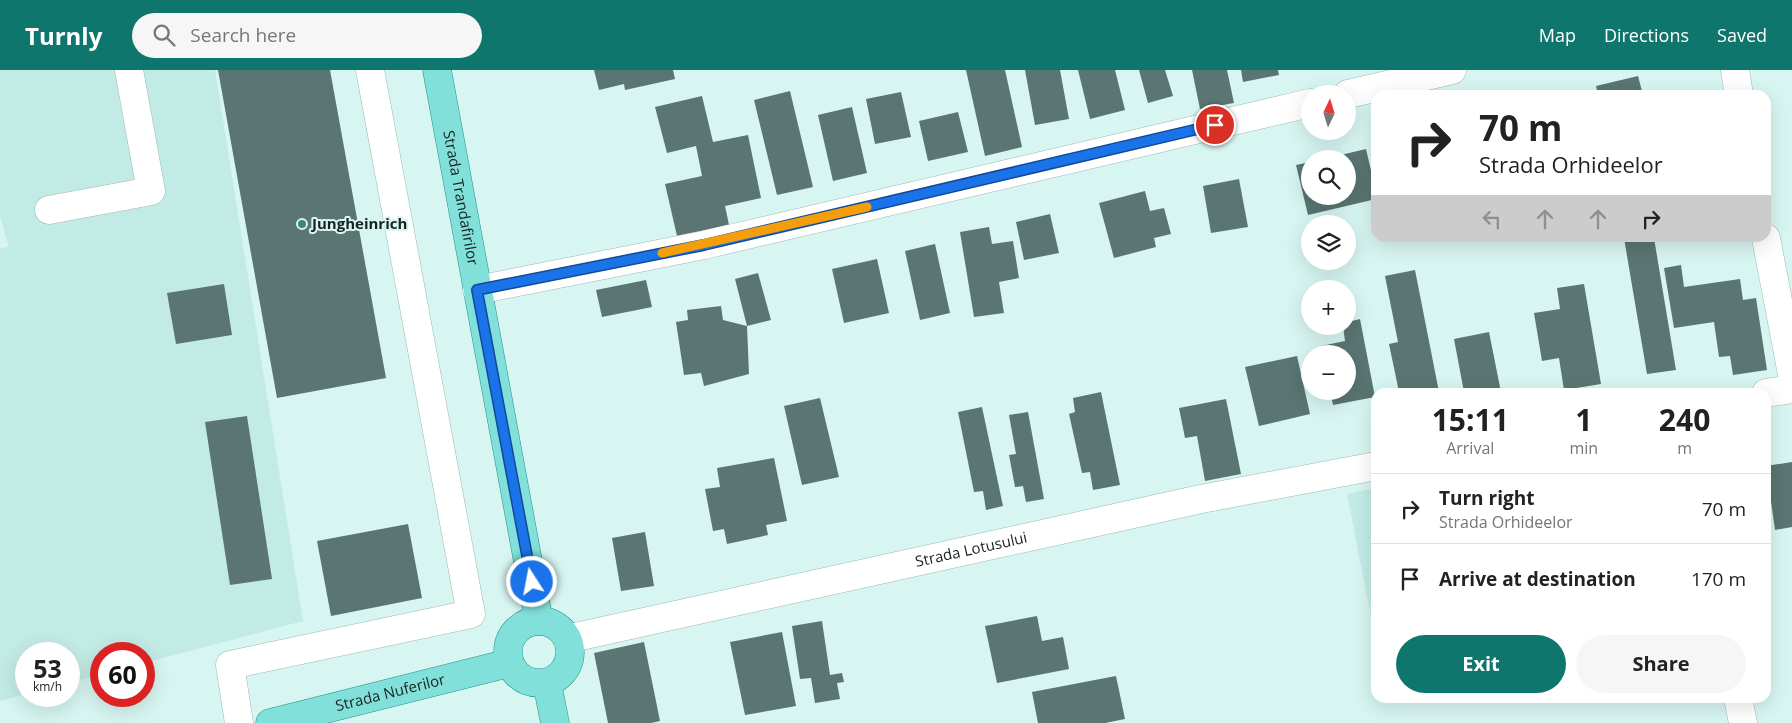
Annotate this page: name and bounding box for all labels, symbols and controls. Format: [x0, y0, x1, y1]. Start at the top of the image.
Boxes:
search box [132, 13, 482, 58]
text: Turnly [25, 19, 102, 52]
icon: search [150, 21, 178, 49]
text: Search here [190, 22, 296, 48]
text: Map [1539, 23, 1576, 47]
text: Directions [1604, 23, 1689, 47]
text: Saved [1717, 23, 1767, 47]
north arrow [1301, 85, 1356, 140]
map controls [1301, 85, 1356, 400]
pin [1194, 104, 1236, 146]
text: 70 m [1479, 104, 1562, 151]
icon: right [1396, 110, 1461, 175]
icon: arrive [1201, 111, 1229, 139]
street label: Strada Trandafirilor [439, 129, 484, 267]
text: Strada Orhideelor [1479, 149, 1663, 179]
button: search [1301, 150, 1356, 205]
icon: left [1478, 205, 1506, 233]
icon: ahead [1531, 205, 1559, 233]
icon: ahead [1584, 205, 1612, 233]
icon: right [1637, 205, 1665, 233]
place label: Jungheinrich [310, 213, 407, 233]
button: layers [1301, 215, 1356, 270]
marker: Jungheinrich [296, 218, 308, 230]
button: + [1301, 280, 1356, 335]
button: − [1301, 345, 1356, 400]
text: 15:11 [1432, 399, 1509, 440]
text: 1 [1575, 399, 1592, 440]
text: 240 [1659, 399, 1710, 440]
text: Arrival [1446, 437, 1494, 459]
text: min [1570, 437, 1598, 459]
text: m [1677, 437, 1692, 459]
text: Turn right [1439, 485, 1534, 511]
icon: right [1396, 495, 1424, 523]
text: 70 m [1702, 496, 1746, 522]
text: Strada Orhideelor [1439, 511, 1573, 533]
street label: Strada Lotusului [913, 527, 1029, 571]
position arrow [505, 555, 557, 607]
icon: arrive [1396, 565, 1424, 593]
text: Arrive at destination [1439, 566, 1636, 592]
text: 170 m [1691, 566, 1746, 592]
button: Exit [1396, 635, 1566, 693]
button: Share [1576, 635, 1746, 693]
speed limit sign: 60 [90, 642, 155, 707]
text: 53 [33, 651, 62, 685]
street label: Strada Nuferilor [333, 668, 447, 715]
text: km/h [33, 678, 62, 695]

